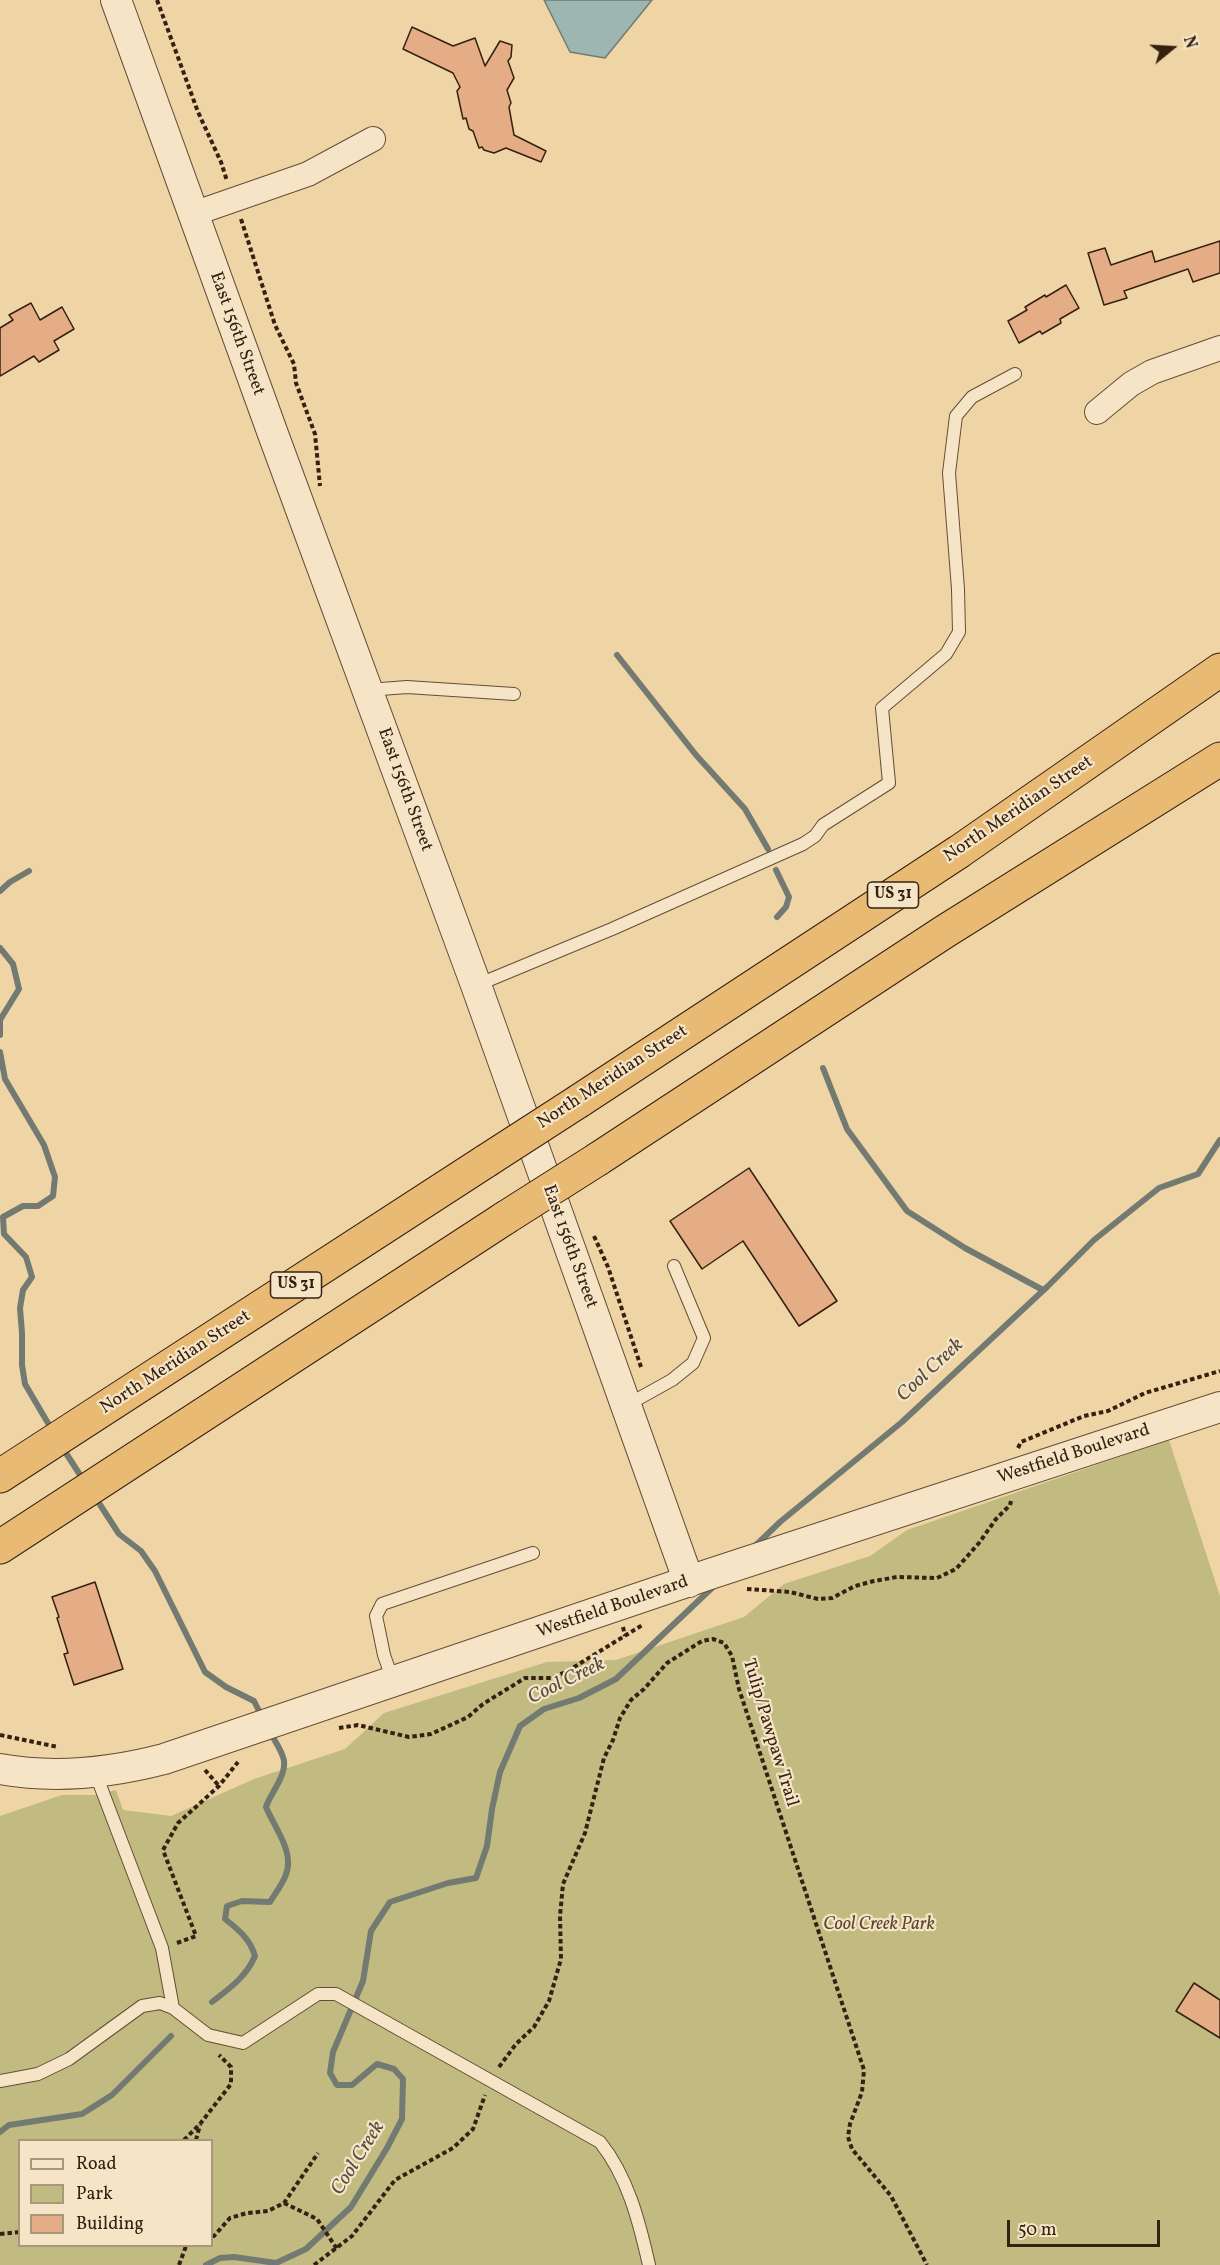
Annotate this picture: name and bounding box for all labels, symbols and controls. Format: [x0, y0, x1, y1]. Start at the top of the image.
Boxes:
north arrow [1142, 18, 1202, 78]
text: N [1177, 34, 1201, 51]
street label: East 156th Street [204, 269, 268, 399]
street label: East 156th Street [372, 725, 436, 855]
street label: North Meridian Street [940, 752, 1098, 868]
road number: US 31 [868, 882, 918, 908]
street label: North Meridian Street [534, 1021, 692, 1135]
street label: East 156th Street [537, 1182, 601, 1312]
road number: US 31 [270, 1272, 322, 1298]
street label: North Meridian Street [97, 1306, 255, 1420]
water label: Cool Creek [892, 1334, 970, 1408]
street label: Westfield Boulevard [995, 1420, 1153, 1490]
street label: Westfield Boulevard [534, 1572, 692, 1644]
water label: Cool Creek [524, 1653, 610, 1711]
street label: Tulip/Pawpaw Trail [736, 1656, 802, 1810]
park label: Cool Creek Park [823, 1915, 935, 1937]
water label: Cool Creek [327, 2117, 391, 2201]
legend [18, 2139, 213, 2247]
text: Road [76, 2152, 117, 2177]
text: Park [76, 2182, 113, 2207]
scale bar [1010, 2208, 1163, 2246]
text: Building [76, 2212, 144, 2237]
text: 50 m [1018, 2218, 1057, 2243]

